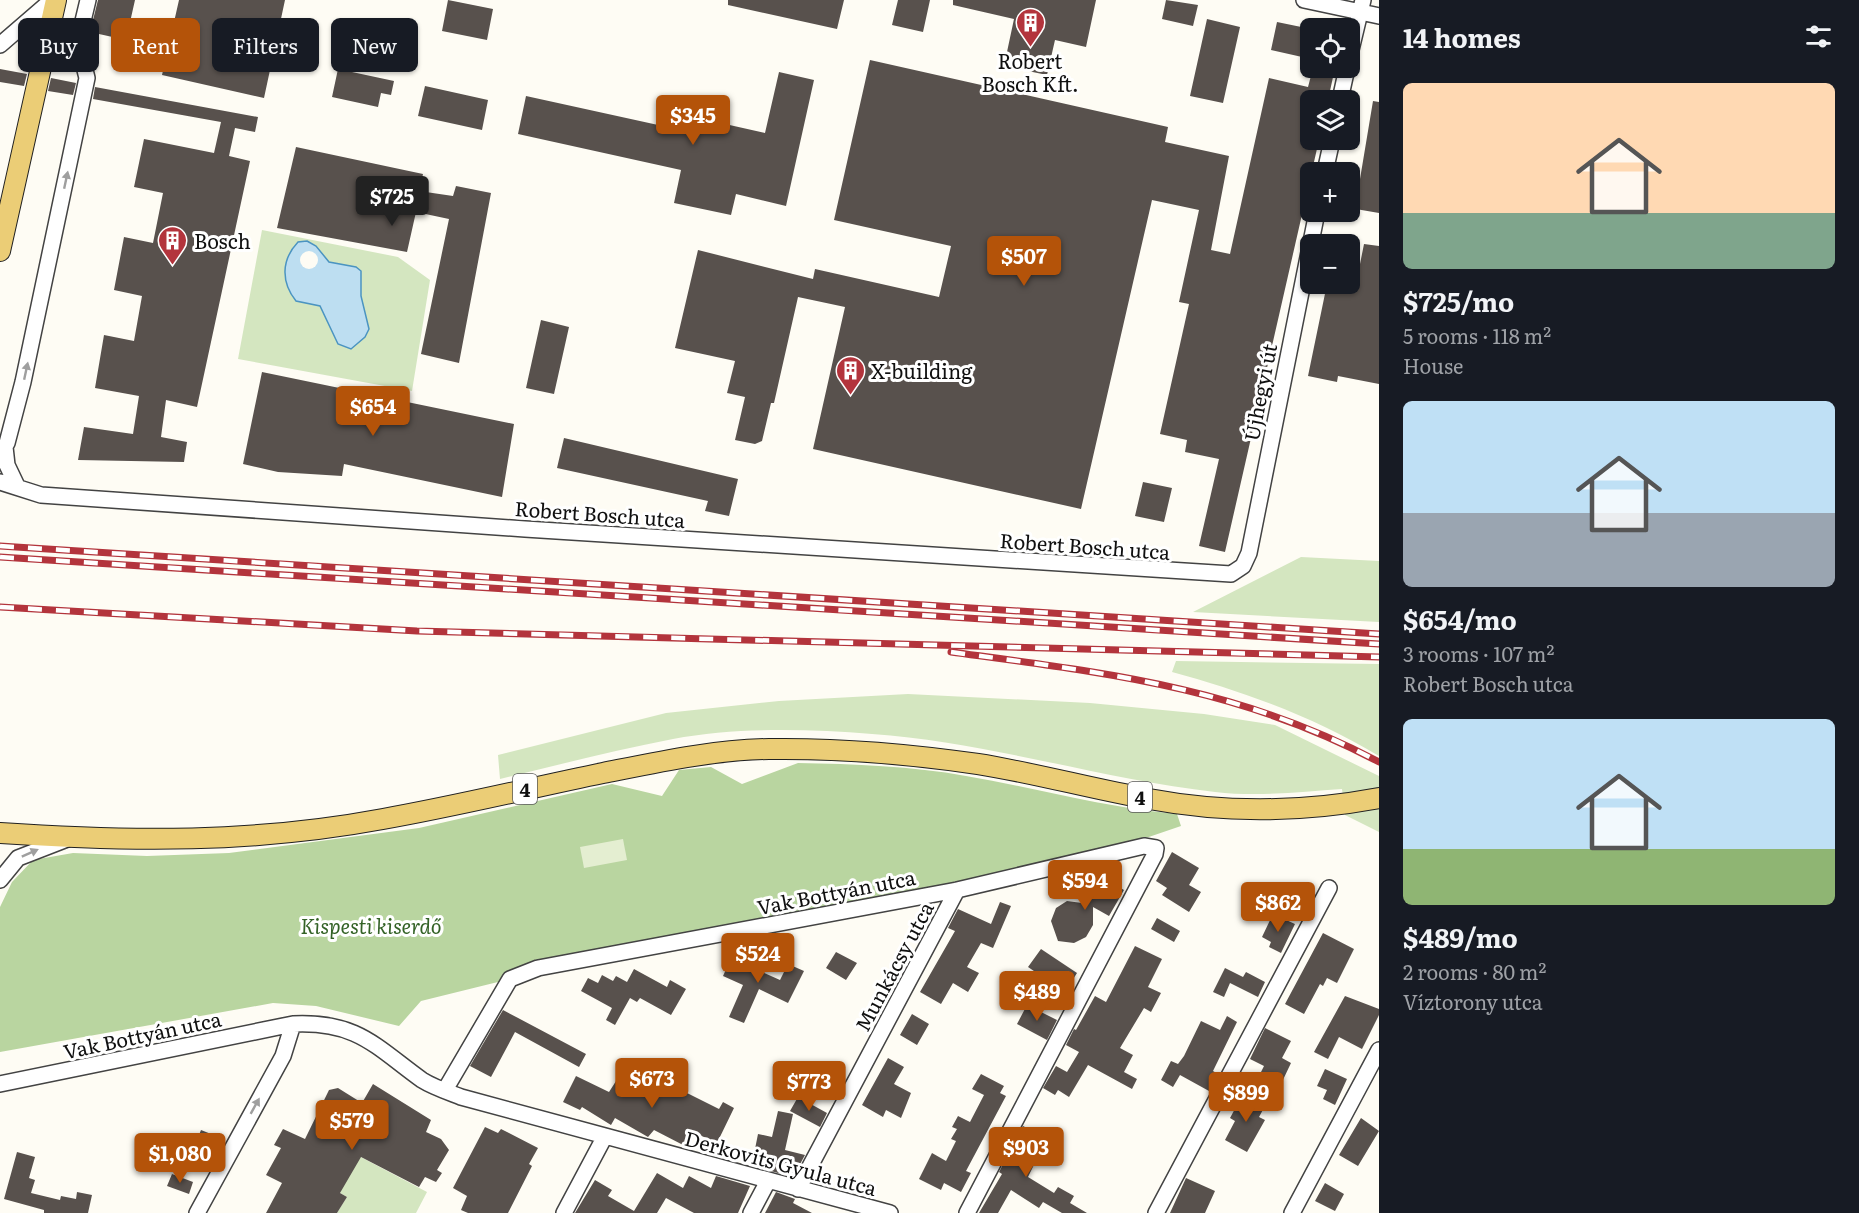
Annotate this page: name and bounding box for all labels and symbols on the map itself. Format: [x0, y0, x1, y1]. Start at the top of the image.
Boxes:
building icon: Robert Bosch Kft. [1014, 6, 1046, 48]
place label: Robert Bosch Kft. [981, 45, 1079, 98]
pin: $345 [657, 95, 729, 146]
one-way arrow [62, 170, 71, 189]
pin: $725 [356, 176, 428, 227]
building icon: Bosch [157, 224, 189, 266]
place label: Bosch [194, 225, 251, 255]
pin: $507 [988, 236, 1060, 287]
street label: Újhegyi út [1235, 341, 1283, 443]
building icon: X-building [834, 354, 866, 396]
place label: X-building [871, 355, 973, 385]
one-way arrow [21, 362, 31, 380]
pin: $654 [337, 386, 409, 437]
street label: Robert Bosch utca [514, 492, 686, 534]
street label: Robert Bosch utca [999, 524, 1171, 566]
road number: 4 [513, 774, 537, 804]
road number: 4 [1128, 782, 1152, 812]
one-way arrow [22, 848, 39, 857]
pin: $594 [1049, 860, 1121, 911]
street label: Vak Bottyán utca [754, 861, 918, 921]
pin: $862 [1242, 882, 1314, 933]
street label: Munkácsy utca [846, 896, 940, 1036]
park label: Kispesti kiserdő [301, 910, 442, 940]
pin: $524 [722, 933, 794, 984]
pin: $489 [1001, 971, 1073, 1022]
street label: Vak Bottyán utca [60, 1003, 224, 1065]
pin: $673 [616, 1058, 688, 1109]
pin: $773 [773, 1061, 845, 1112]
pin: $899 [1210, 1072, 1282, 1123]
one-way arrow [250, 1098, 260, 1115]
pin: $579 [316, 1100, 388, 1151]
street label: Derkovits Gyula utca [682, 1122, 881, 1202]
pin: $903 [990, 1127, 1062, 1178]
pin: $1,080 [131, 1133, 229, 1184]

